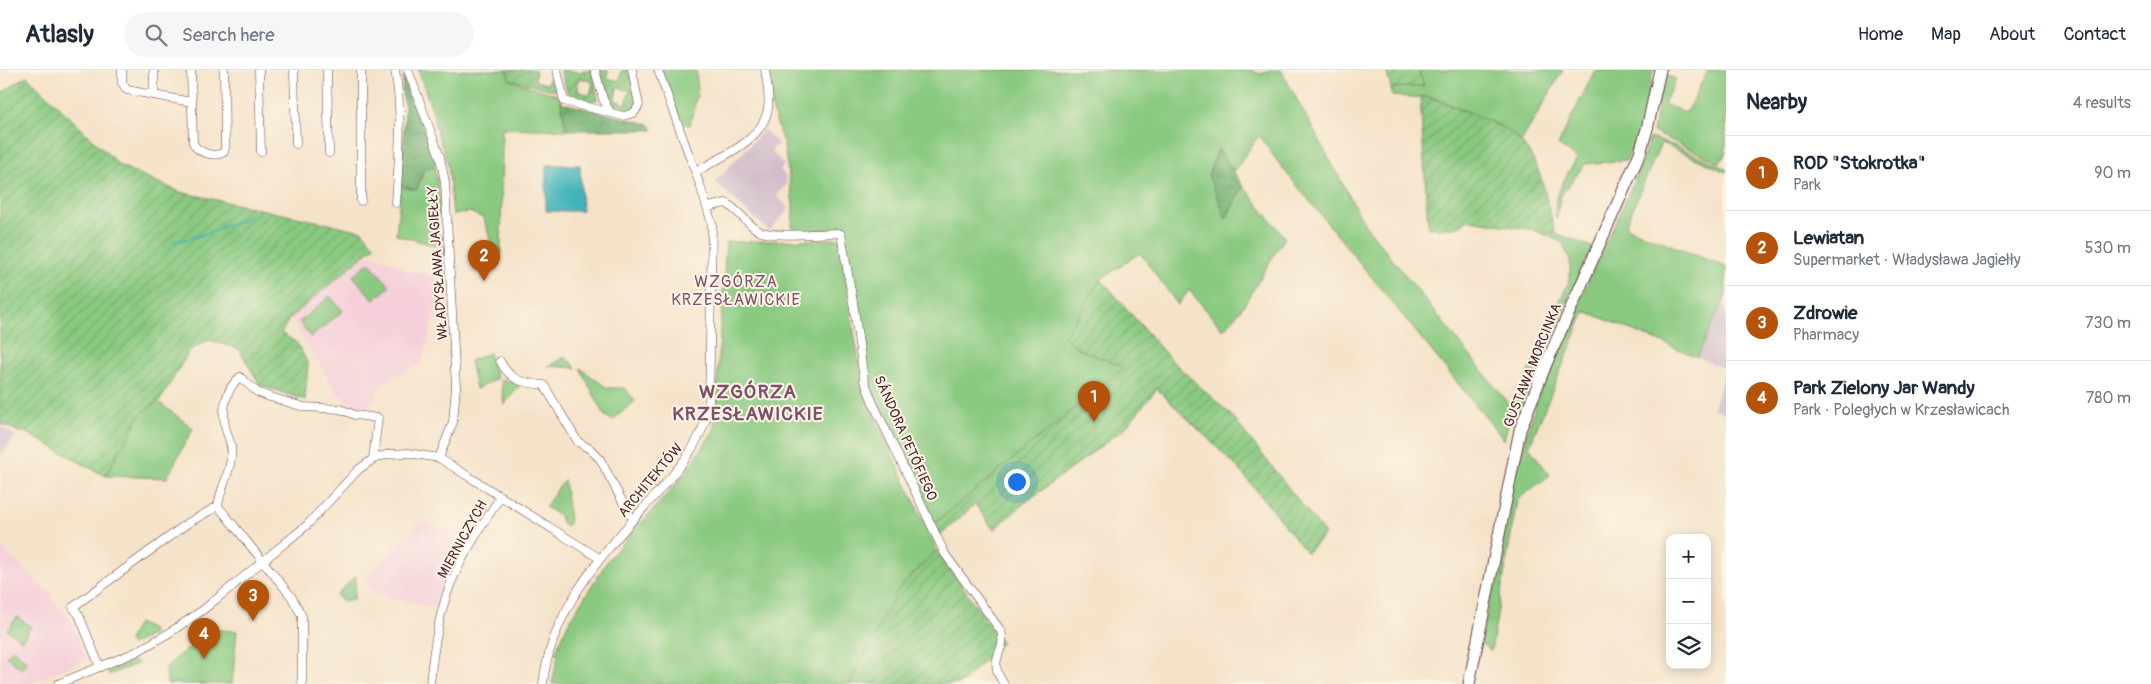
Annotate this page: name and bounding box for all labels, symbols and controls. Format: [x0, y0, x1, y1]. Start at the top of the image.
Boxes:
search box [124, 12, 474, 57]
text: Atlasly [25, 20, 94, 49]
icon: search [142, 21, 170, 49]
text: Search here [182, 23, 275, 47]
text: Home [1858, 23, 1903, 46]
text: Map [1931, 23, 1961, 46]
text: About [1989, 23, 2035, 46]
text: Contact [2063, 23, 2126, 46]
text: Nearby [1746, 89, 1807, 116]
text: 4 results [2073, 93, 2131, 113]
text: ROD "Stokrotka" [1793, 151, 1925, 175]
text: 1 [1759, 163, 1765, 183]
text: 90 m [2094, 163, 2131, 183]
text: Park [1793, 175, 1821, 195]
street label: WŁADYSŁAWA JAGIEŁŁY [424, 186, 451, 340]
text: Lewiatan [1793, 226, 1864, 250]
text: 2 [1758, 238, 1766, 258]
text: 530 m [2085, 238, 2131, 258]
pin: 2 [468, 240, 500, 281]
text: Supermarket · Władysława Jagiełły [1793, 250, 2021, 270]
district label: WZGÓRZA KRZESŁAWICKIE [671, 271, 801, 310]
street label: GUSTAWA MORCINKA [1500, 301, 1565, 430]
text: Zdrowie [1793, 301, 1857, 325]
text: 3 [1758, 313, 1766, 333]
text: 730 m [2085, 313, 2131, 333]
text: Pharmacy [1793, 325, 1859, 345]
street label: SÁNDORA PETŐFIEGO [870, 373, 942, 503]
text: Park Zielony Jar Wandy [1793, 376, 1975, 400]
district label: WZGÓRZA KRZESŁAWICKIE [672, 380, 824, 426]
pin: 1 [1078, 381, 1110, 422]
text: 4 [1757, 388, 1767, 408]
text: 780 m [2086, 388, 2131, 408]
text: Park · Poległych w Krzesławicach [1793, 400, 2009, 420]
street label: ARCHITEKTÓW [614, 439, 686, 521]
your location [1004, 469, 1030, 495]
street label: MIERNICZYCH [434, 497, 491, 581]
map controls [1666, 534, 1711, 669]
button: + [1666, 534, 1711, 579]
button: − [1666, 579, 1711, 624]
pin: 3 [237, 580, 269, 621]
pin: 4 [188, 618, 220, 659]
button: layers [1666, 624, 1711, 669]

